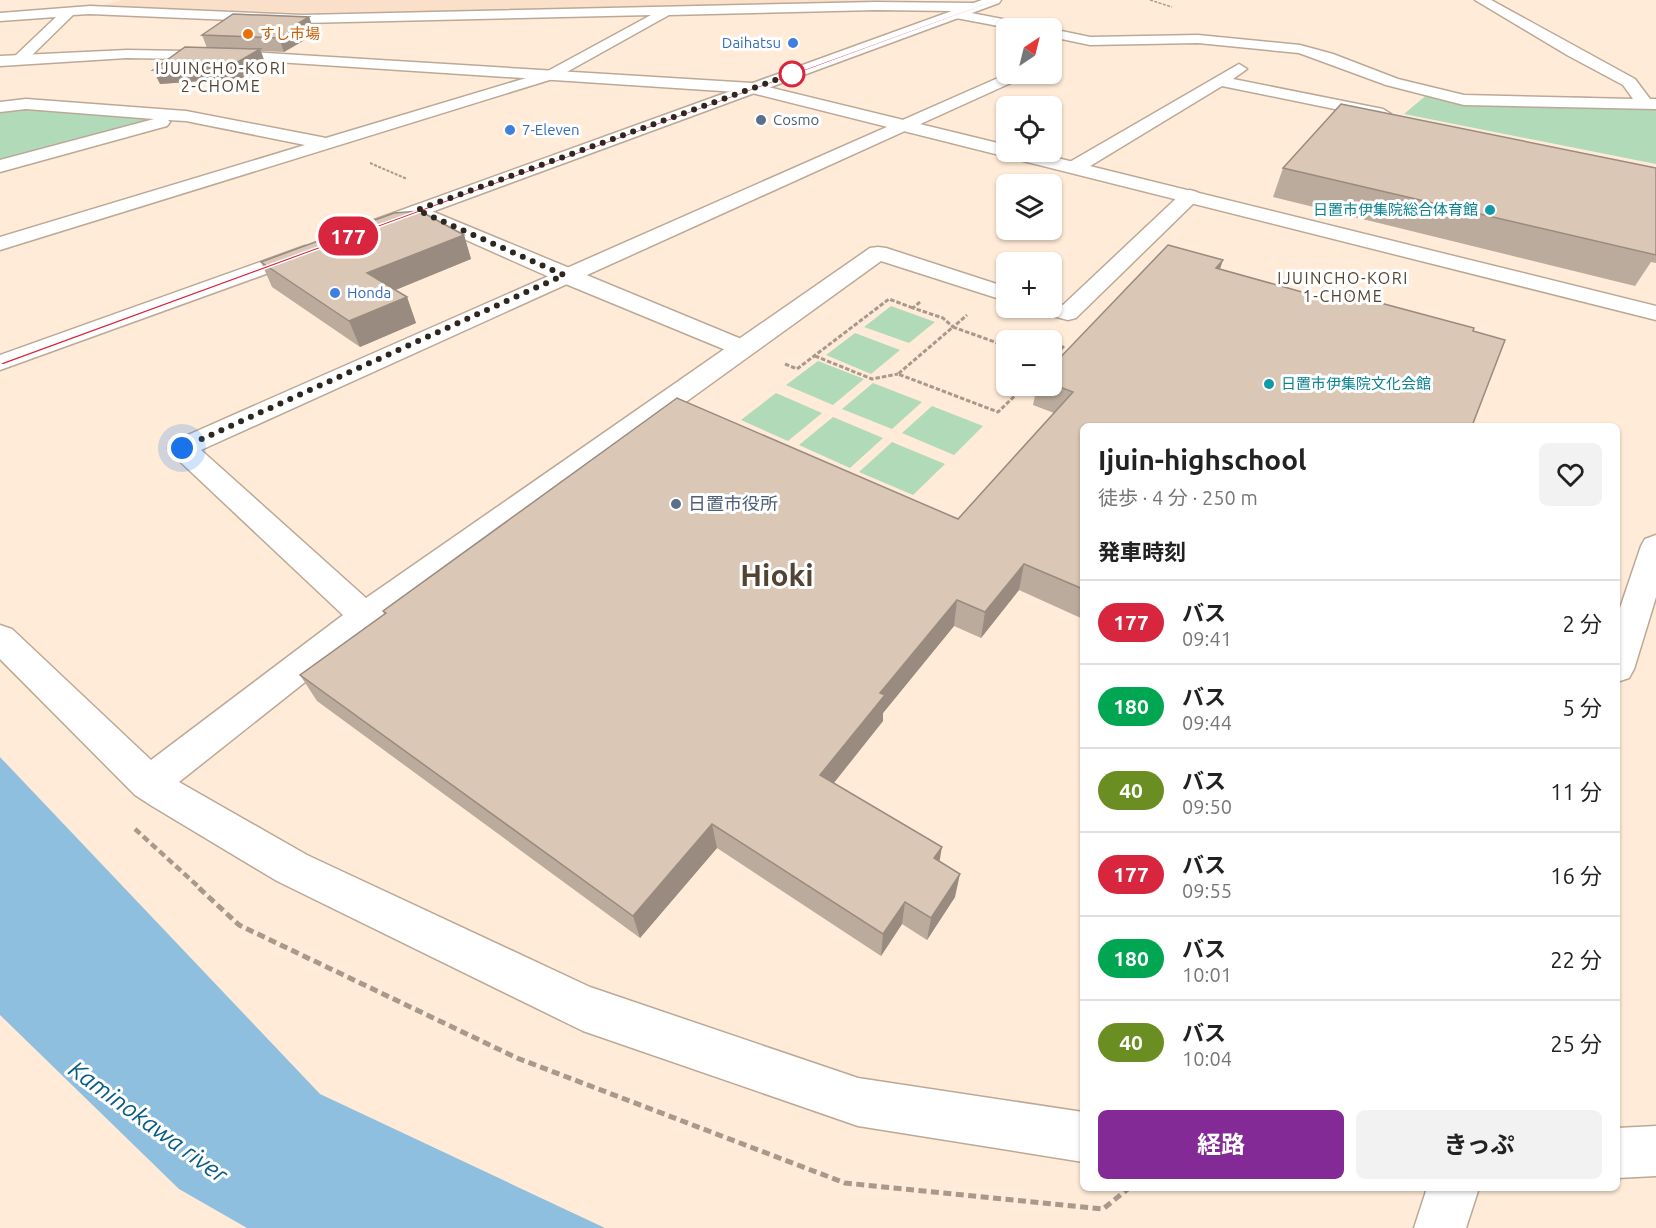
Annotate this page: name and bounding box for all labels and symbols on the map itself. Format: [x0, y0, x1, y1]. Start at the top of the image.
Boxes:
north arrow [996, 18, 1062, 84]
place label: すし市場 [260, 25, 320, 42]
marker: すし市場 [241, 27, 255, 41]
place label: Daihatsu [722, 34, 781, 51]
marker: Daihatsu [786, 36, 800, 50]
district label: IJUINCHO-KORI 2-CHOME [155, 59, 287, 95]
unlabelled marker [779, 61, 805, 87]
place label: Cosmo [773, 111, 819, 128]
marker: Cosmo [754, 113, 768, 127]
place label: 7-Eleven [522, 121, 580, 138]
marker: 7-Eleven [503, 123, 517, 137]
place label: 日置市伊集院総合体育館 [1313, 201, 1478, 218]
marker: 日置市伊集院総合体育館 [1483, 203, 1497, 217]
line badge: 177 [314, 216, 382, 256]
district label: IJUINCHO-KORI 1-CHOME [1277, 269, 1409, 305]
place label: Honda [347, 284, 391, 301]
marker: Honda [328, 286, 342, 300]
place label: 日置市伊集院文化会館 [1281, 375, 1431, 392]
marker: 日置市伊集院文化会館 [1262, 377, 1276, 391]
your location [167, 433, 197, 463]
place label: 日置市役所 [688, 493, 778, 513]
marker: 日置市役所 [669, 497, 683, 511]
district label: Hioki [740, 558, 814, 592]
water label: Kaminokawa river [64, 1055, 233, 1189]

